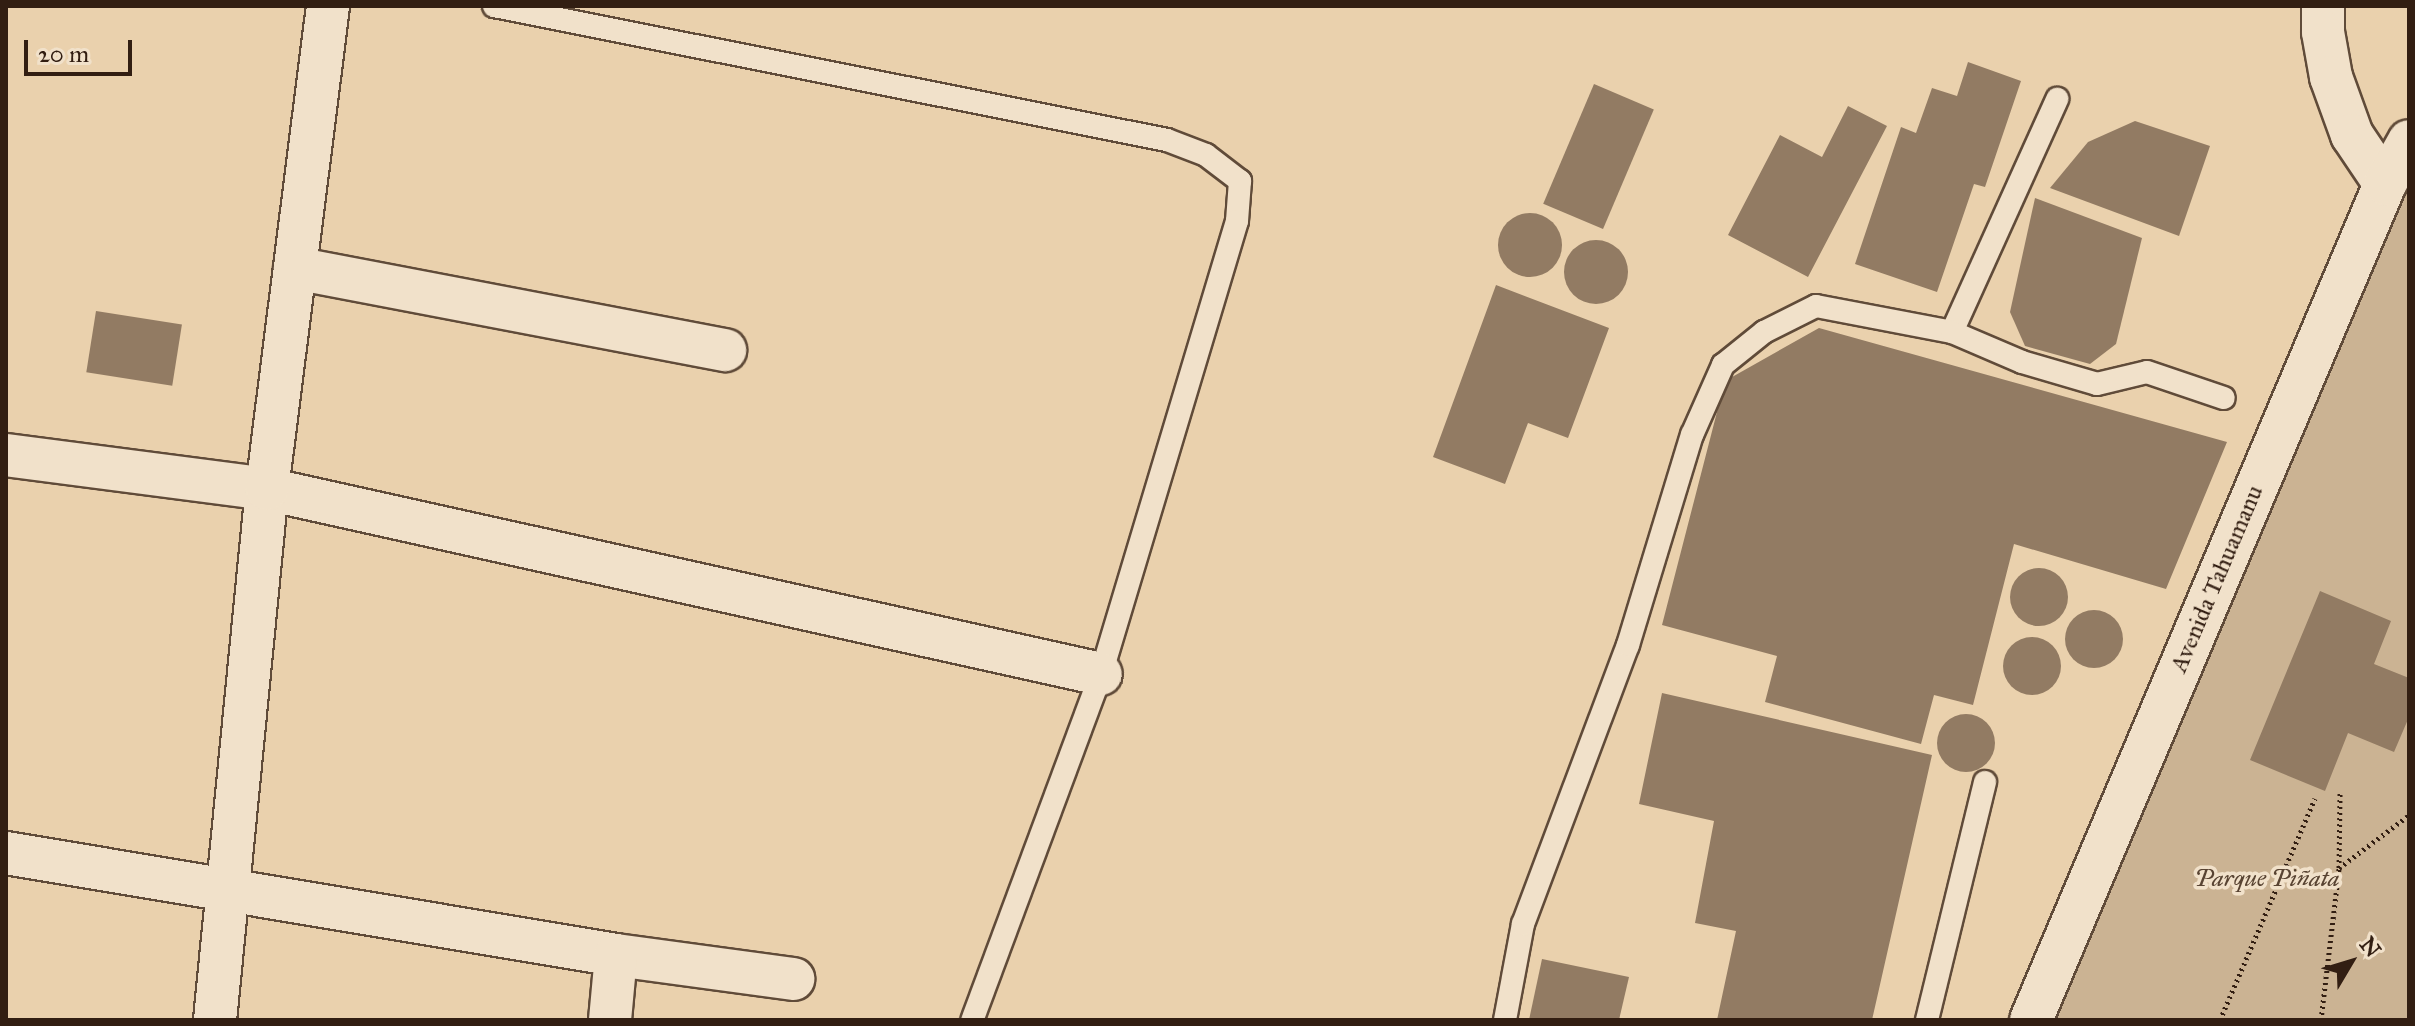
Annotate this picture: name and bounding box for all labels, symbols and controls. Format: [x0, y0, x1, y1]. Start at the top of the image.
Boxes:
scale bar [28, 24, 136, 74]
text: 20 m [38, 39, 89, 69]
street label: Avenida Tahuamanu [2165, 481, 2269, 677]
park label: Parque Piñata [2194, 865, 2340, 893]
north arrow [2311, 922, 2391, 1002]
text: N [2354, 931, 2387, 963]

